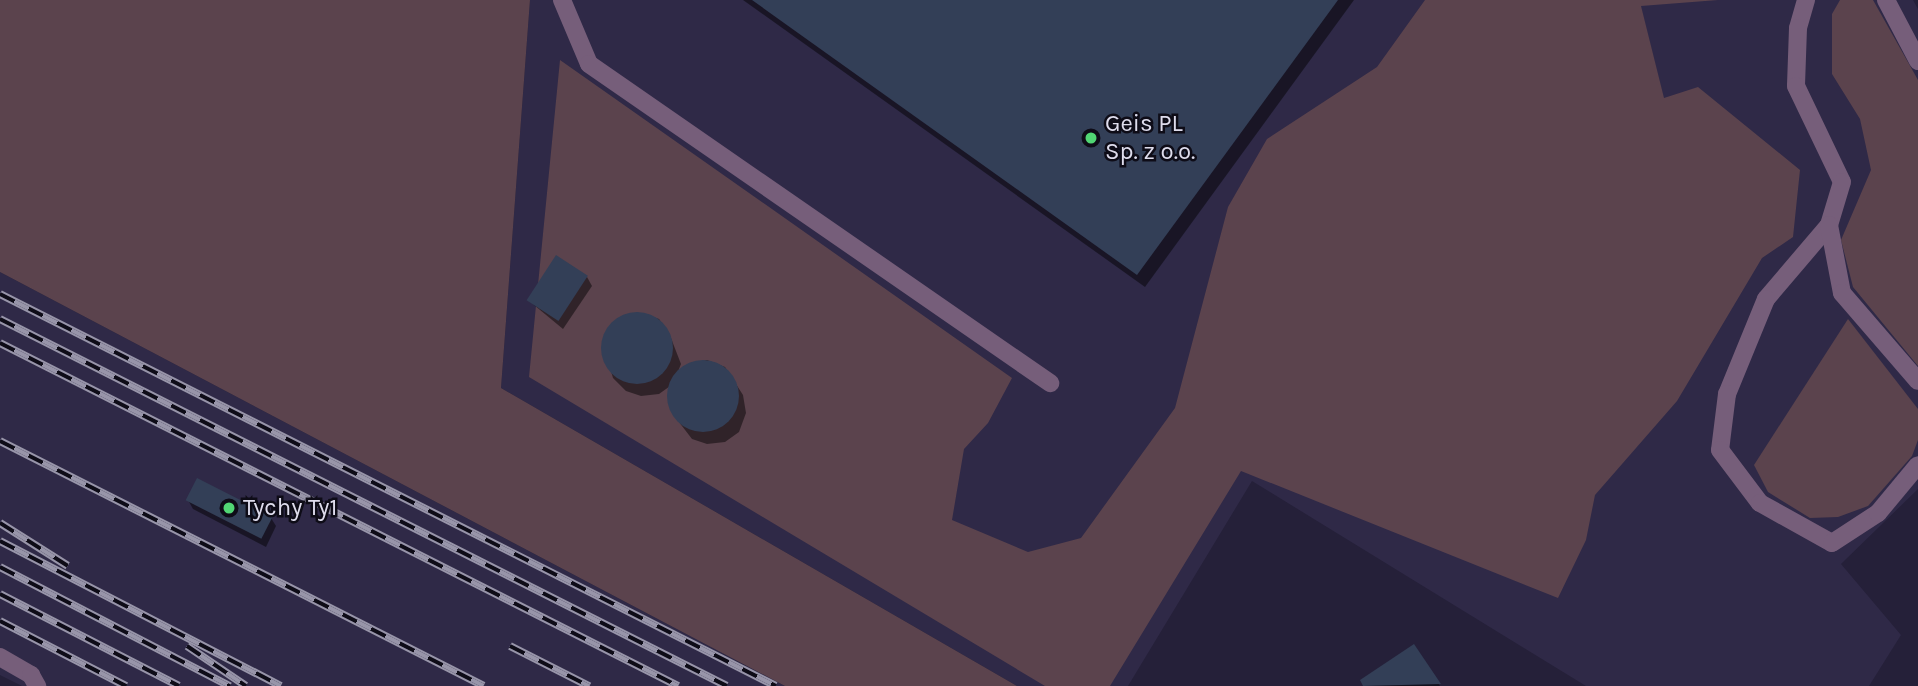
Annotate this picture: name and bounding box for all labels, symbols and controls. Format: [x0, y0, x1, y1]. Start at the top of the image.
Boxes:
place label: Geis PL Sp. z o.o. [1105, 110, 1195, 166]
marker: Geis PL Sp. z o.o. [1083, 130, 1099, 146]
place label: Tychy Ty1 [243, 494, 337, 522]
marker: Tychy Ty1 [221, 500, 237, 516]

